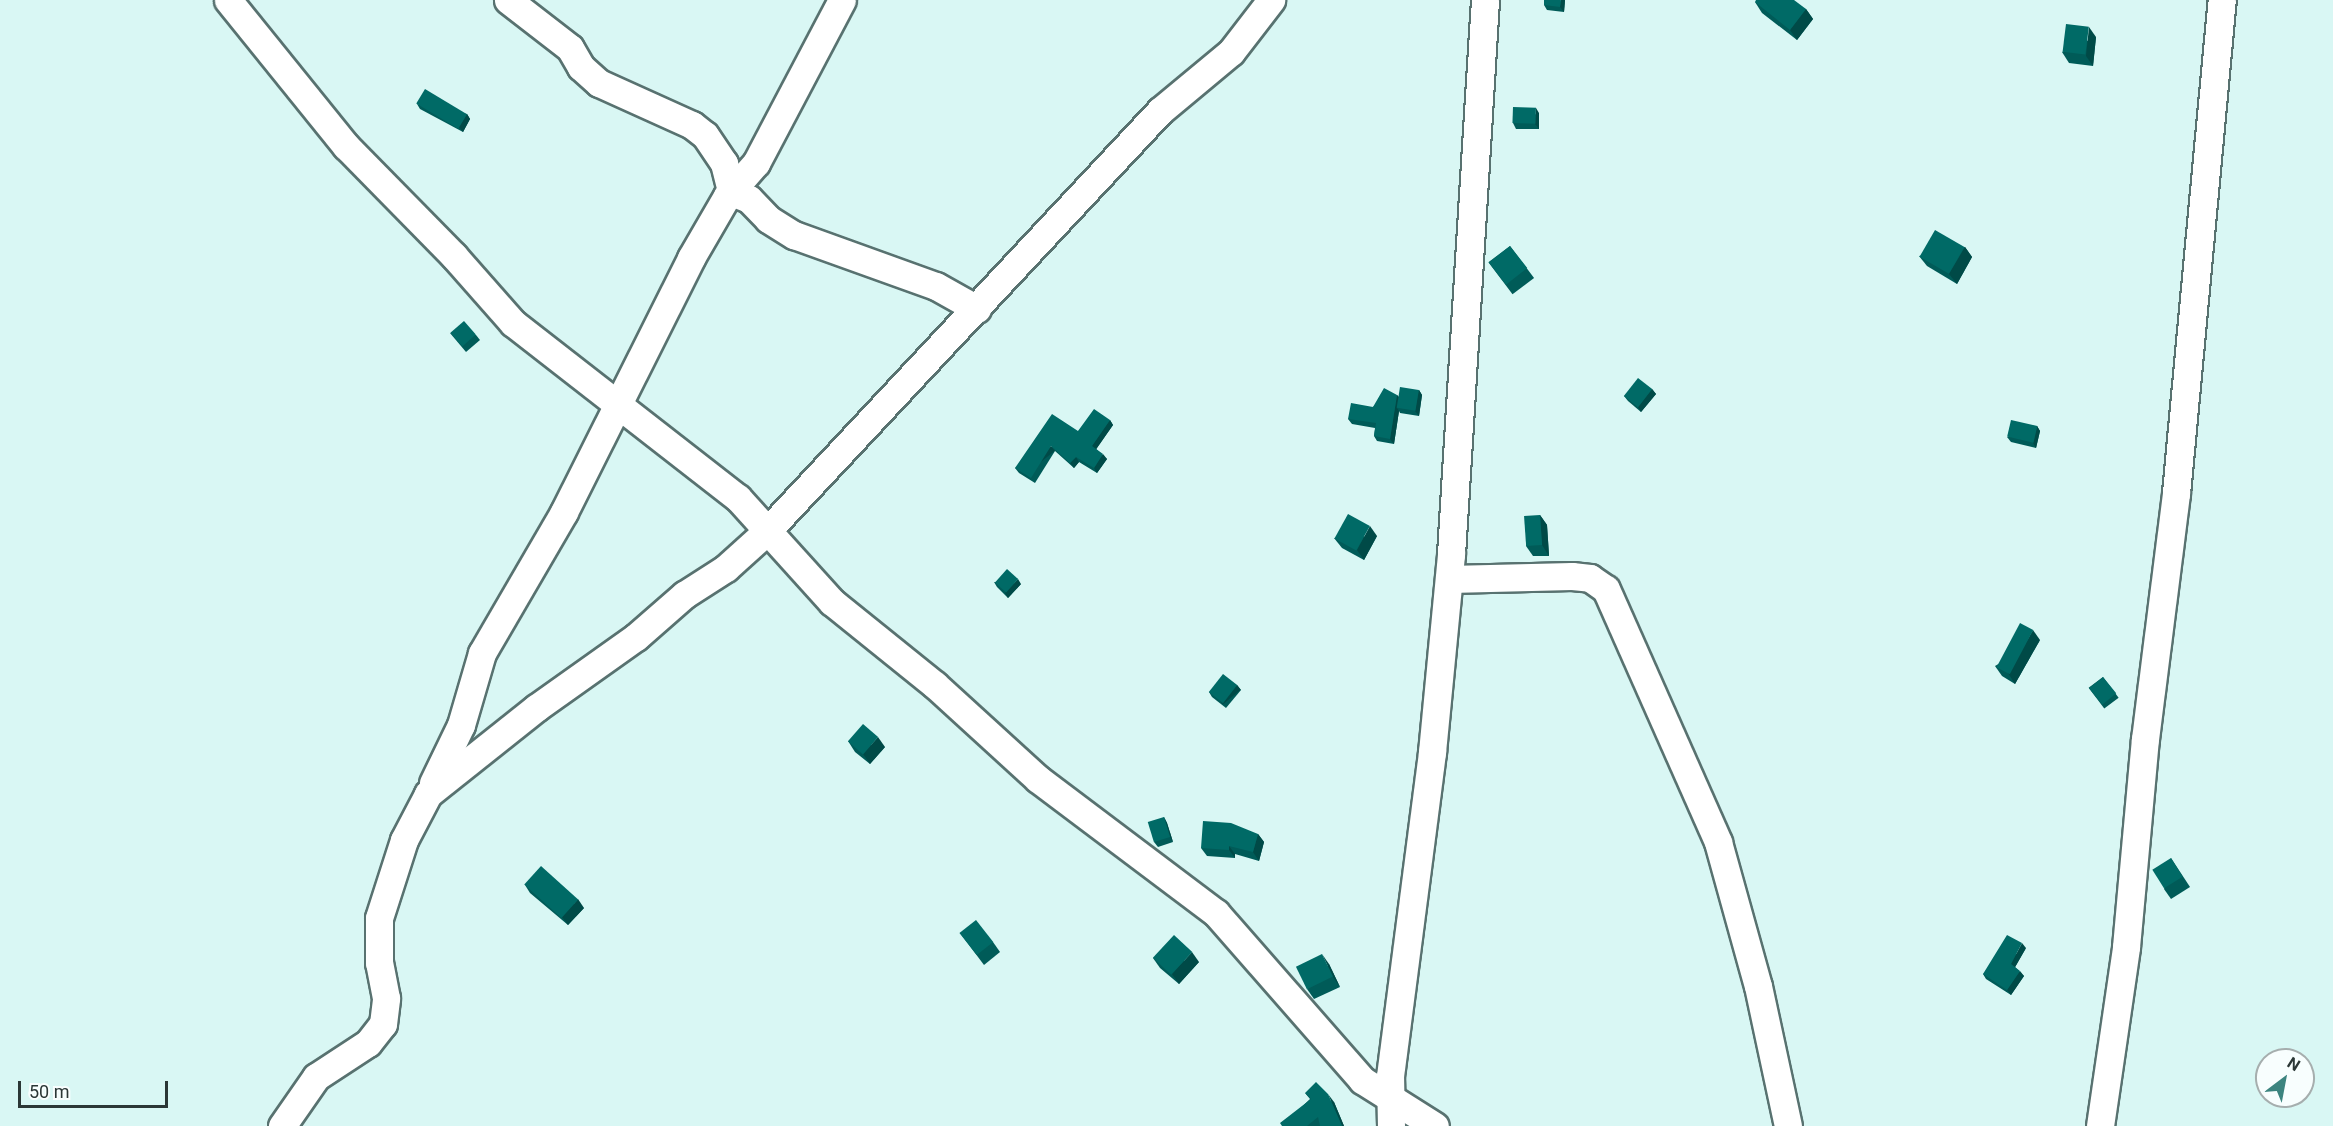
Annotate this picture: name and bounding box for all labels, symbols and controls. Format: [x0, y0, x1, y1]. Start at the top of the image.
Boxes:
north arrow [2255, 1048, 2315, 1108]
text: N [2284, 1053, 2304, 1075]
scale bar [21, 1069, 171, 1107]
text: 50 m [29, 1081, 69, 1102]

